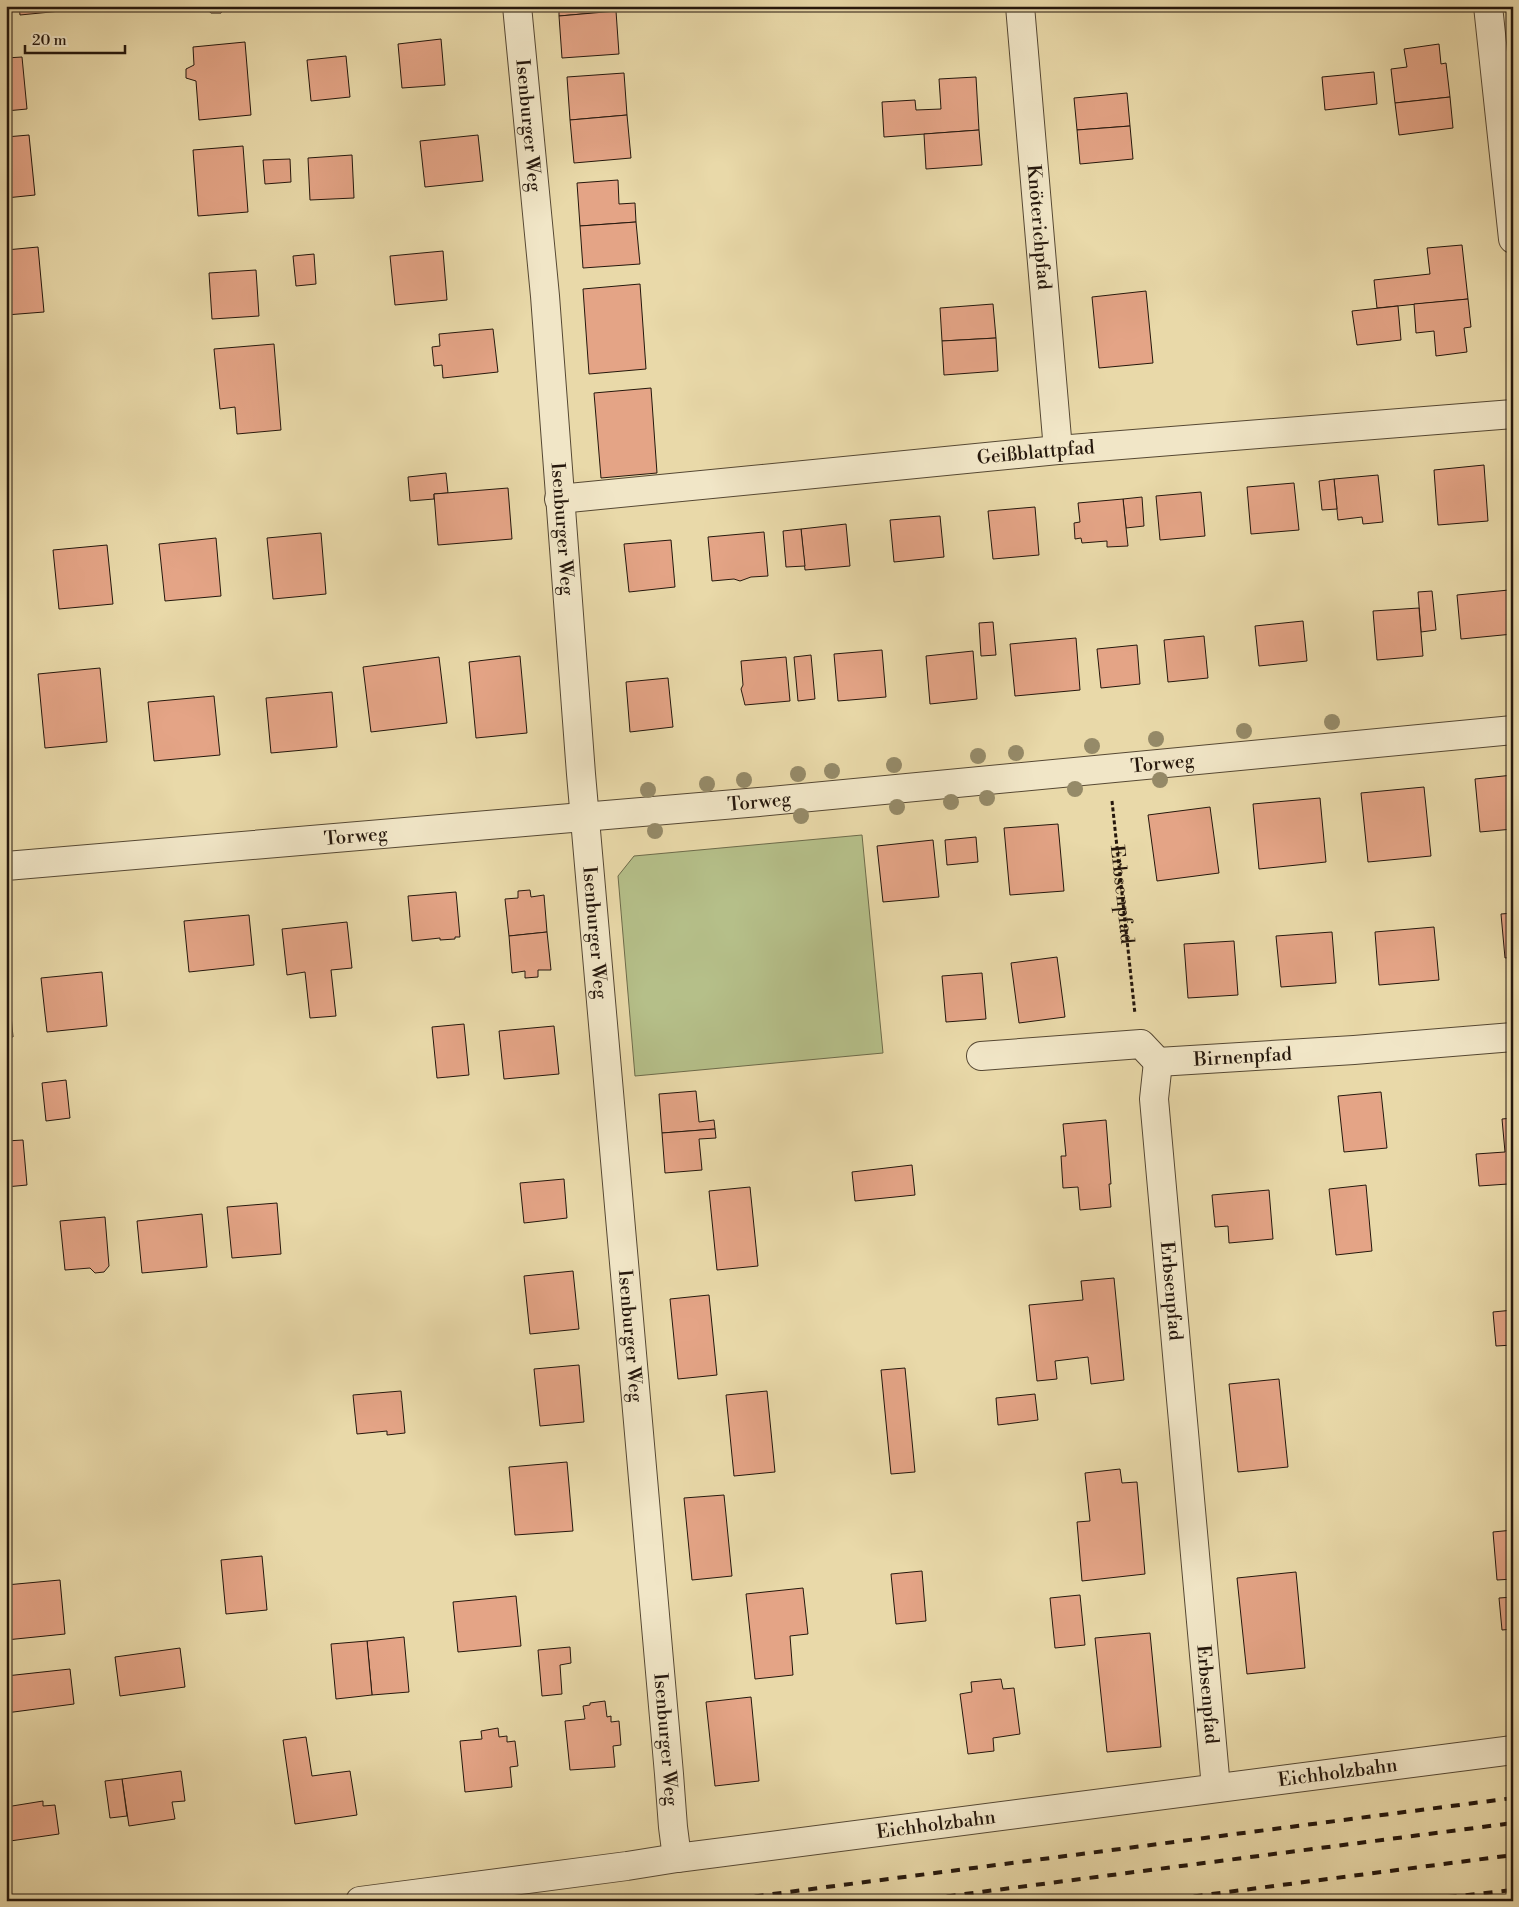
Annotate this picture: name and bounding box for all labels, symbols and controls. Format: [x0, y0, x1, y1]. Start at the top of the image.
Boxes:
scale bar [25, 22, 125, 54]
text: 20 m [32, 31, 67, 50]
street label: Isenburger Weg [510, 58, 547, 193]
street label: Knöterichpfad [1022, 164, 1056, 291]
street label: Geißblattpfad [976, 435, 1096, 470]
street label: Isenburger Weg [546, 462, 580, 596]
street label: Torweg [1130, 748, 1195, 778]
street label: Torweg [727, 787, 792, 817]
street label: Torweg [323, 822, 389, 851]
street label: Erbsenpfad [1105, 844, 1139, 945]
street label: Isenburger Weg [577, 865, 613, 1000]
street label: Birnenpfad [1192, 1042, 1293, 1072]
street label: Erbsenpfad [1155, 1240, 1188, 1342]
street label: Isenburger Weg [613, 1269, 648, 1404]
street label: Erbsenpfad [1191, 1644, 1224, 1745]
street label: Isenburger Weg [648, 1672, 683, 1807]
street label: Eichholzbahn [1277, 1753, 1399, 1792]
street label: Eichholzbahn [875, 1805, 997, 1844]

